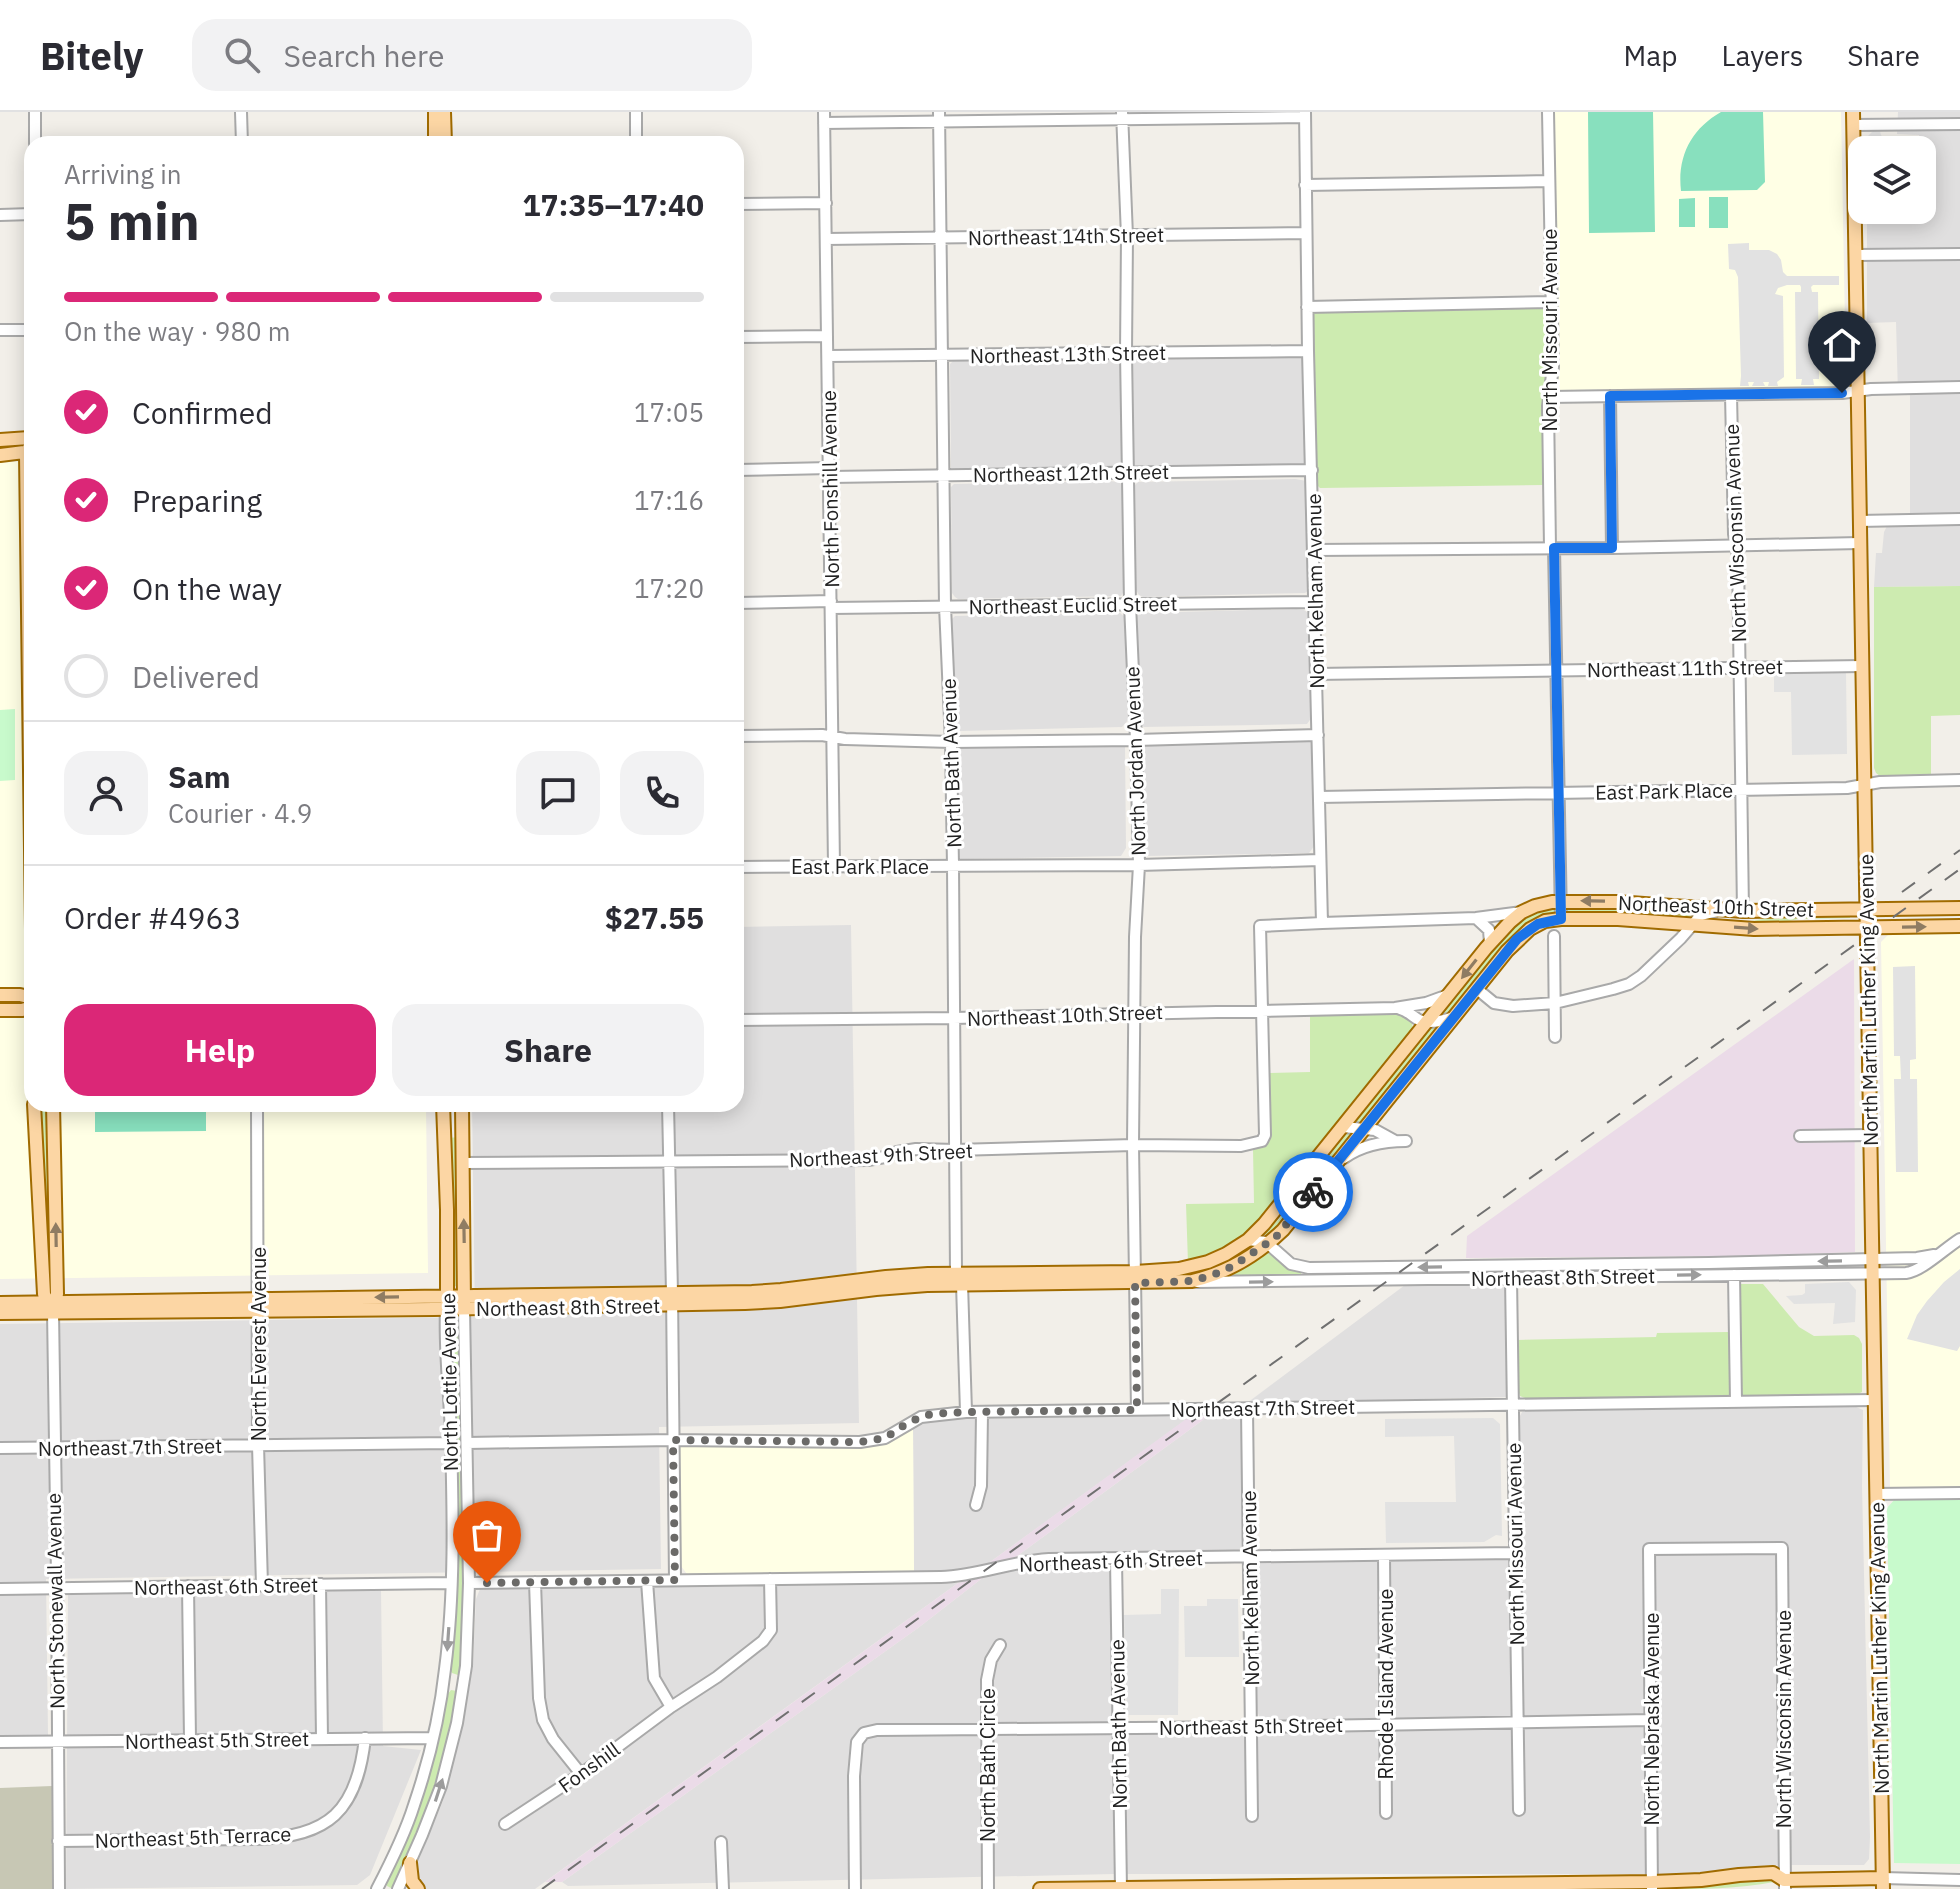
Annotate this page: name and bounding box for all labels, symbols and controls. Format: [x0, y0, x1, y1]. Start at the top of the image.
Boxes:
search box [192, 19, 752, 91]
text: Bitely [40, 31, 144, 80]
icon: search [220, 33, 264, 77]
text: Search here [284, 36, 444, 75]
text: Map [1623, 37, 1677, 74]
text: Layers [1721, 37, 1803, 74]
text: Share [1847, 37, 1920, 74]
map controls [1848, 136, 1936, 224]
button: layers [1848, 136, 1936, 224]
text: Arriving in [64, 157, 181, 191]
text: 17:35–17:40 [523, 185, 704, 224]
text: 5 min [64, 187, 200, 254]
street label: Northeast 14th Street [968, 221, 1164, 251]
street label: North Missouri Avenue [1536, 229, 1563, 431]
pin [1808, 311, 1876, 393]
text: On the way · 980 m [64, 314, 290, 348]
icon: home [1820, 323, 1864, 367]
street label: Northeast 13th Street [970, 339, 1166, 369]
icon: check [64, 390, 108, 434]
street label: North Fonshill Avenue [815, 390, 845, 588]
text: Confirmed [132, 393, 273, 432]
text: 17:05 [634, 395, 704, 429]
street label: North Wisconsin Avenue [1718, 423, 1752, 643]
street label: Northeast 12th Street [973, 458, 1169, 488]
icon: check [64, 478, 108, 522]
text: Preparing [132, 481, 262, 520]
text: 17:16 [634, 483, 704, 517]
street label: North Kelham Avenue [1300, 493, 1330, 689]
icon: check [64, 566, 108, 610]
text: On the way [132, 569, 282, 608]
text: 17:20 [634, 571, 704, 605]
street label: Northeast Euclid Street [968, 590, 1178, 620]
street label: Northeast 11th Street [1587, 653, 1783, 683]
text: Delivered [132, 657, 260, 696]
street label: North Jordan Avenue [1118, 666, 1152, 856]
street label: North Bath Avenue [935, 678, 967, 848]
button: person [64, 751, 148, 835]
button: chat [516, 751, 600, 835]
button: phone [620, 751, 704, 835]
text: Sam [168, 757, 231, 796]
street label: East Park Place [1595, 776, 1733, 806]
text: Courier · 4.9 [168, 796, 312, 830]
street label: East Park Place [791, 853, 929, 880]
street label: North Martin Luther King Avenue [1852, 854, 1884, 1146]
street label: Northeast 10th Street [1618, 889, 1814, 923]
one-way arrow [1580, 895, 1605, 907]
text: Order #4963 [64, 898, 241, 937]
text: $27.55 [605, 898, 704, 937]
one-way arrow [1902, 921, 1927, 933]
one-way arrow [1733, 922, 1758, 935]
one-way arrow [1462, 959, 1478, 979]
street label: Northeast 10th Street [967, 998, 1163, 1032]
button: Help [64, 1004, 376, 1096]
button: Share [392, 1004, 704, 1096]
street label: Northeast 9th Street [788, 1137, 974, 1173]
courier [1273, 1152, 1353, 1232]
icon: bike [1291, 1170, 1335, 1214]
one-way arrow [458, 1218, 470, 1243]
one-way arrow [50, 1222, 62, 1247]
street label: North Everest Avenue [245, 1247, 272, 1441]
one-way arrow [1817, 1254, 1842, 1267]
one-way arrow [1417, 1261, 1442, 1273]
street label: Northeast 8th Street [1471, 1262, 1655, 1292]
one-way arrow [1677, 1269, 1702, 1282]
one-way arrow [1249, 1275, 1274, 1288]
one-way arrow [374, 1290, 399, 1303]
street label: Northeast 8th Street [476, 1292, 660, 1322]
street label: North Lottie Avenue [434, 1293, 464, 1471]
street label: Northeast 7th Street [1171, 1393, 1355, 1423]
street label: Northeast 7th Street [38, 1432, 222, 1462]
street label: North Missouri Avenue [1500, 1442, 1530, 1646]
street label: North Kelham Avenue [1235, 1490, 1265, 1686]
street label: North Stonewall Avenue [40, 1493, 70, 1709]
pin [453, 1501, 521, 1583]
street label: North Martin Luther King Avenue [1863, 1502, 1895, 1794]
icon: bag [465, 1513, 509, 1557]
street label: Northeast 6th Street [1019, 1544, 1203, 1578]
street label: Northeast 6th Street [134, 1571, 318, 1601]
street label: Rhode Island Avenue [1372, 1588, 1399, 1779]
street label: North Wisconsin Avenue [1770, 1610, 1797, 1828]
street label: North Nebraska Avenue [1638, 1613, 1665, 1825]
one-way arrow [441, 1627, 454, 1652]
street label: North Bath Avenue [1103, 1639, 1133, 1809]
street label: North Bath Circle [974, 1688, 1001, 1842]
street label: Northeast 5th Street [1159, 1711, 1343, 1741]
street label: Northeast 5th Street [125, 1725, 309, 1755]
street label: Fonshill [553, 1735, 625, 1799]
one-way arrow [433, 1778, 446, 1802]
street label: Northeast 5th Terrace [94, 1820, 292, 1854]

